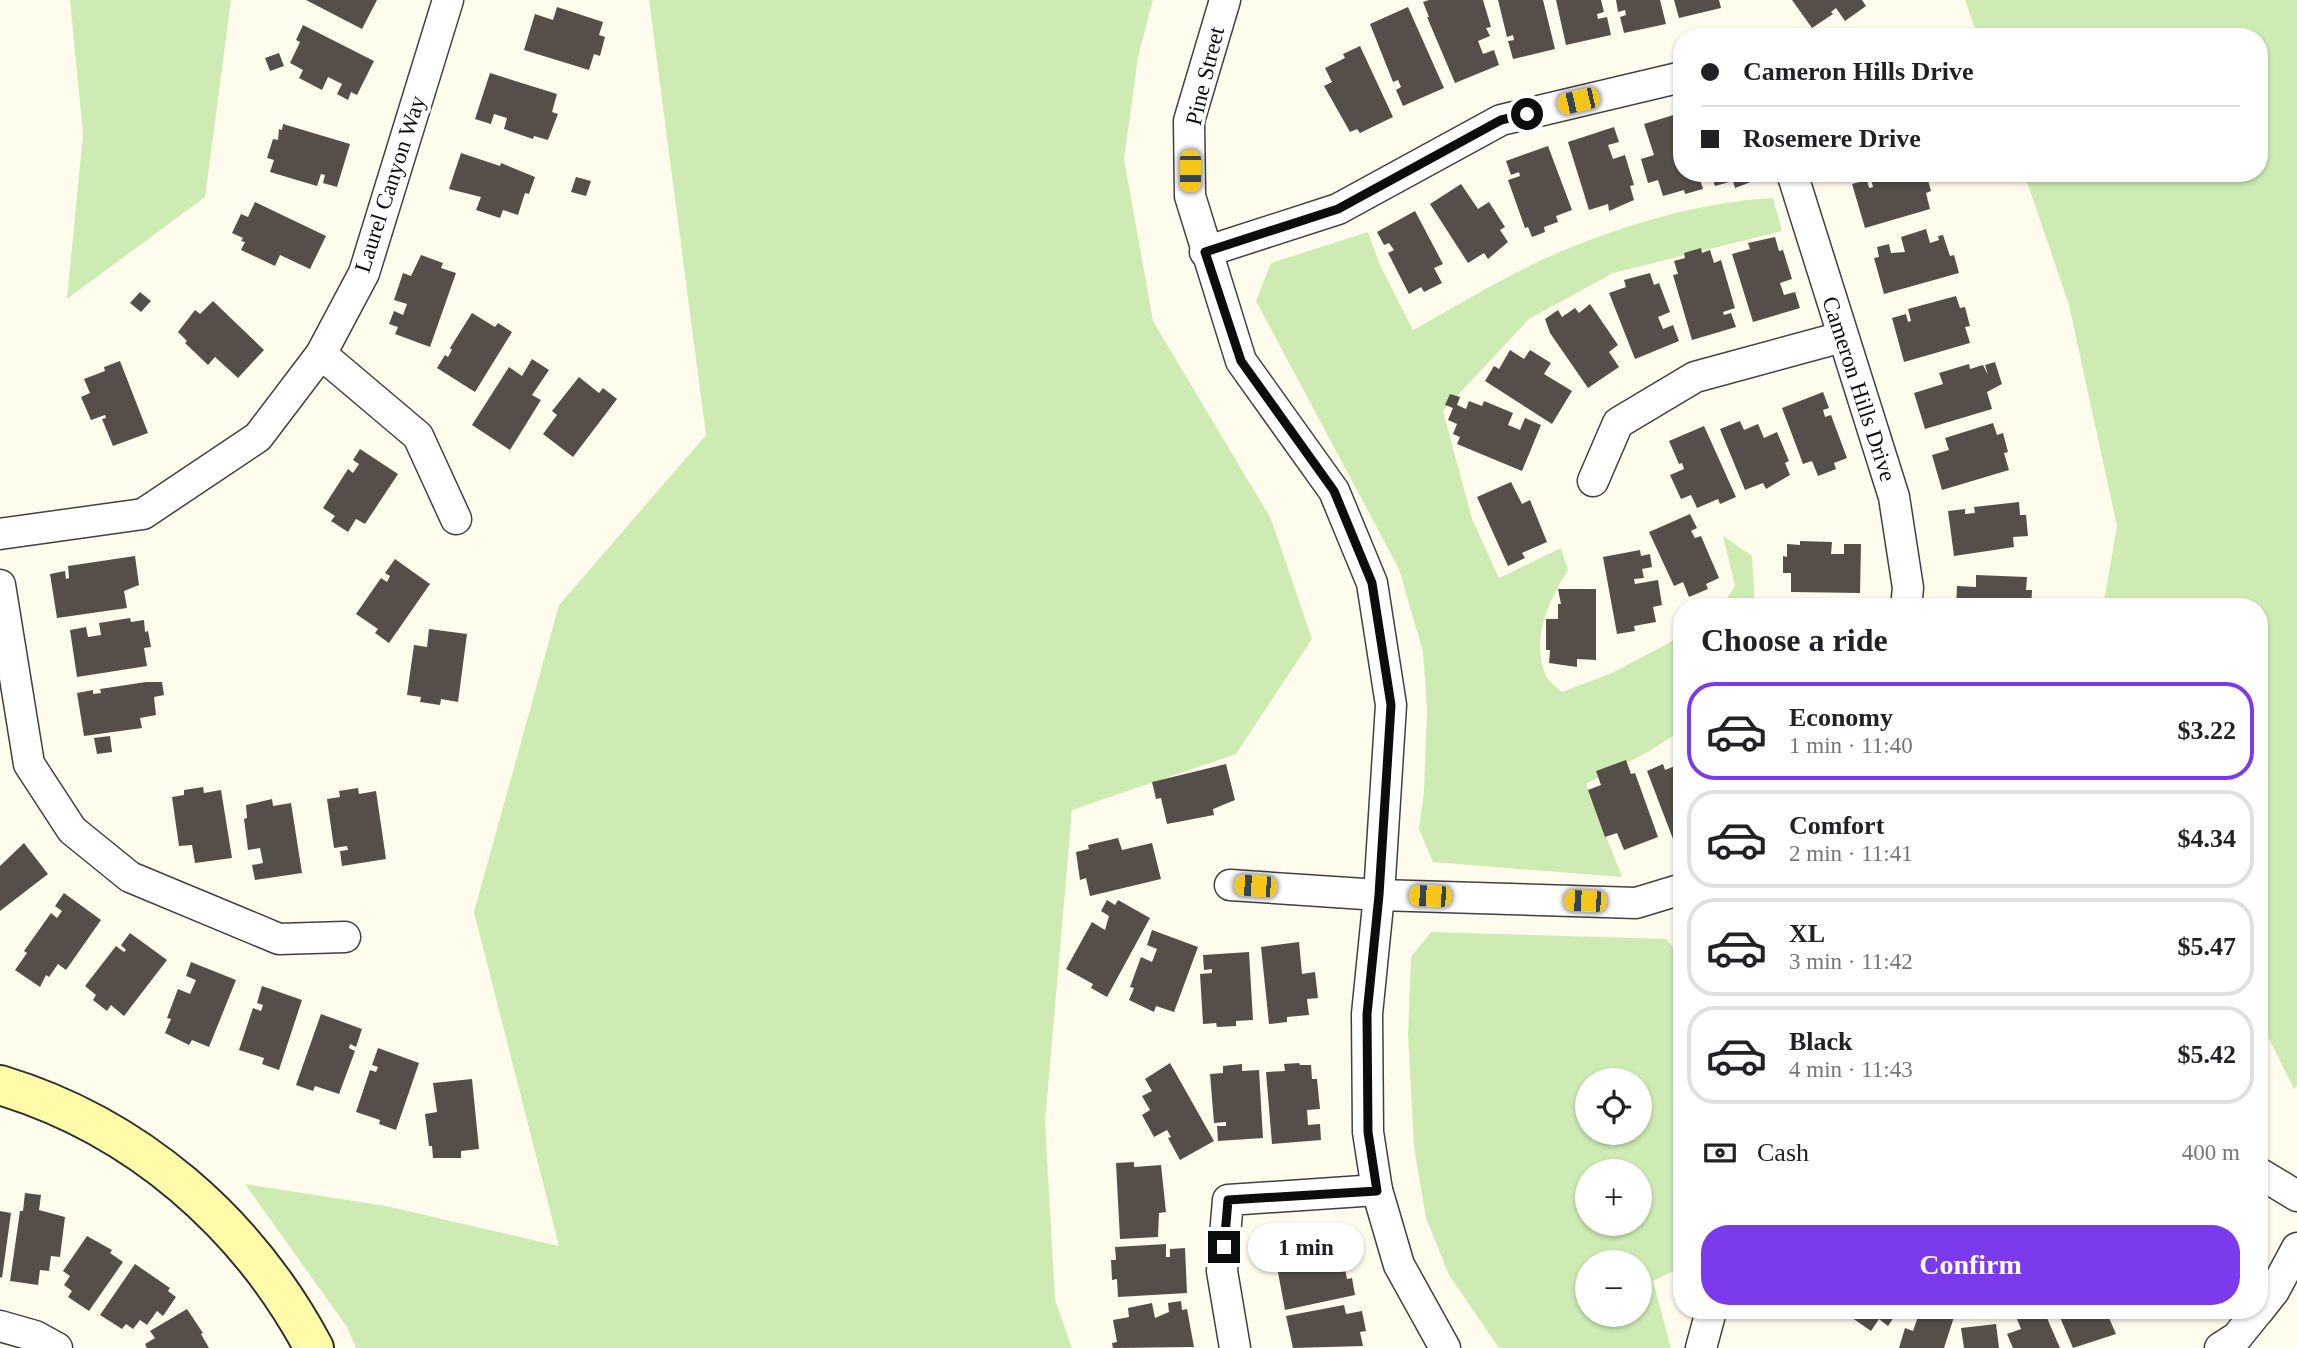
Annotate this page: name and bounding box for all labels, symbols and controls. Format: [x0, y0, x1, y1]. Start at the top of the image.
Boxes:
street label: Pine Street [1181, 24, 1229, 128]
text: Cameron Hills Drive [1743, 57, 1974, 86]
car [1556, 86, 1601, 116]
street label: Laurel Canyon Way [350, 92, 431, 275]
route start [1511, 98, 1543, 130]
text: Rosemere Drive [1743, 124, 1921, 153]
car [1180, 150, 1201, 192]
street label: Cameron Hills Drive [1817, 293, 1901, 485]
text: Choose a ride [1701, 622, 1888, 658]
icon: car [1705, 700, 1768, 763]
text: Economy [1789, 703, 1893, 732]
text: $3.22 [2178, 716, 2236, 745]
text: 1 min · 11:40 [1789, 733, 1913, 758]
icon: car [1705, 808, 1768, 871]
text: Comfort [1789, 811, 1884, 840]
text: $4.34 [2178, 824, 2236, 853]
text: 2 min · 11:41 [1789, 841, 1913, 866]
car [1234, 874, 1277, 898]
car [1409, 885, 1452, 907]
car [1564, 890, 1607, 912]
icon: car [1705, 916, 1768, 979]
text: XL [1789, 919, 1825, 948]
text: $5.47 [2178, 932, 2236, 961]
text: 3 min · 11:42 [1789, 949, 1913, 974]
icon: car [1705, 1024, 1768, 1087]
text: Black [1789, 1027, 1853, 1056]
text: $5.42 [2178, 1040, 2236, 1069]
text: 4 min · 11:43 [1789, 1057, 1913, 1082]
map controls [1575, 1068, 1652, 1327]
button: locate [1575, 1068, 1652, 1145]
icon: cash [1701, 1134, 1739, 1172]
text: Cash [1757, 1138, 1809, 1167]
text: 400 m [2182, 1140, 2240, 1165]
button: + [1575, 1159, 1652, 1236]
callout: 1 min [1248, 1222, 1364, 1272]
button: Confirm [1701, 1225, 2240, 1305]
route end [1208, 1231, 1240, 1263]
text: 1 min [1278, 1235, 1334, 1260]
button: − [1575, 1250, 1652, 1327]

